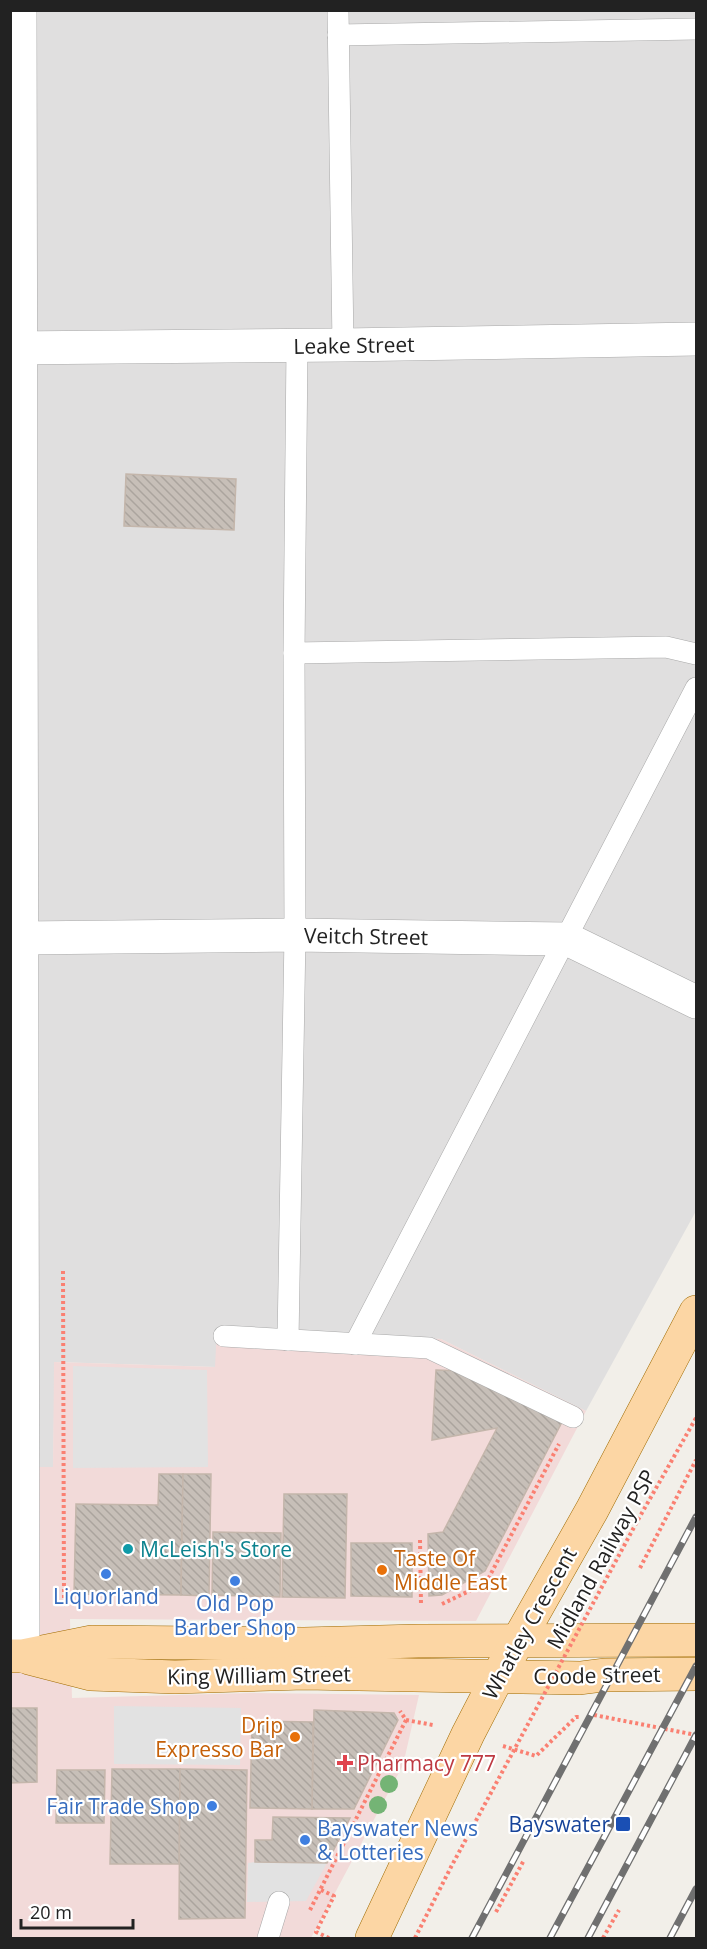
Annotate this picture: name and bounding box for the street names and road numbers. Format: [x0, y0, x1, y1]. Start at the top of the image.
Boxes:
street label: Leake Street [293, 330, 415, 360]
street label: Veitch Street [304, 921, 428, 951]
street label: Midland Railway PSP [540, 1464, 662, 1654]
street label: Whatley Crescent [475, 1542, 583, 1704]
street label: King William Street [167, 1659, 351, 1691]
street label: Coode Street [533, 1660, 661, 1690]

